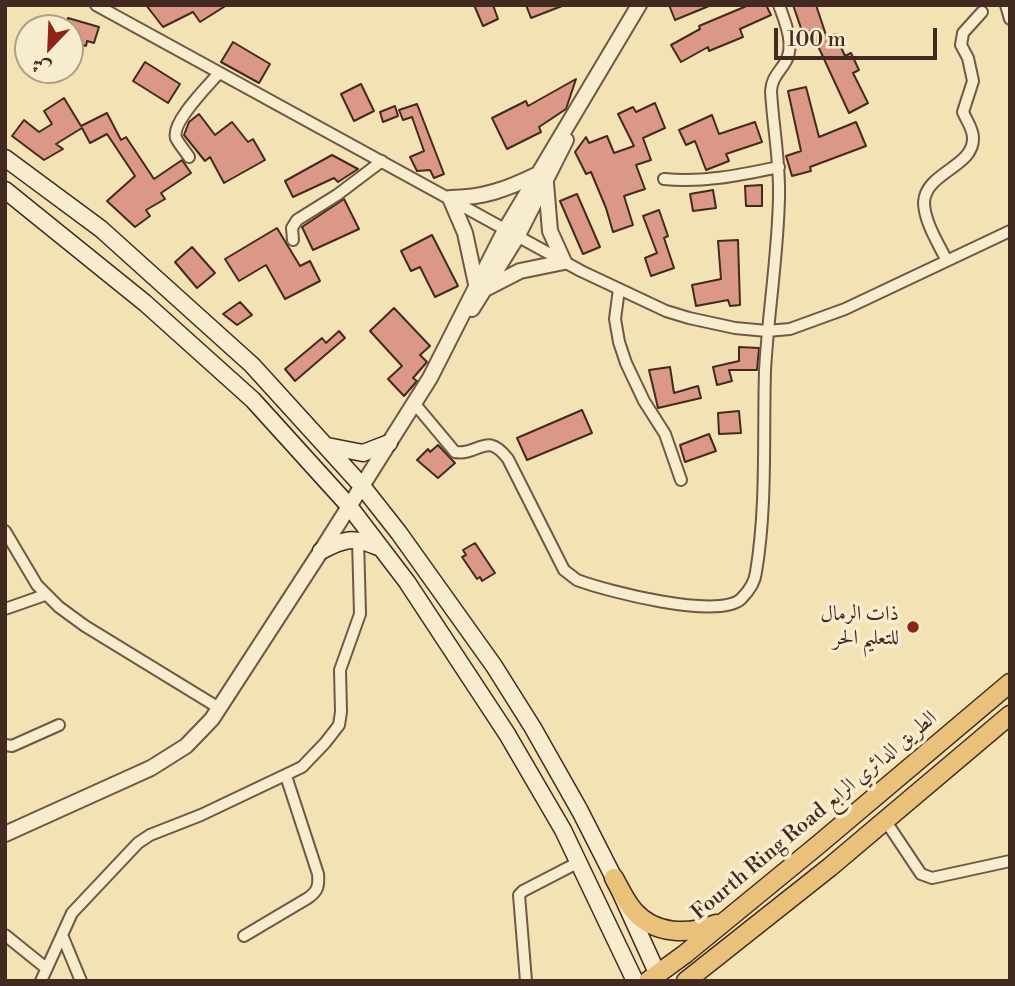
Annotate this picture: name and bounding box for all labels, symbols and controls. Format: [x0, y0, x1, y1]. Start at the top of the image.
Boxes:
north arrow [14, 14, 84, 84]
scale bar [777, 14, 940, 58]
text: 100 m [787, 27, 846, 53]
text: ش [28, 52, 55, 81]
place label: ذات الرمال للتعليم الحر [820, 602, 899, 652]
marker: ذات الرمال للتعليم الحر [905, 619, 921, 635]
street label: Fourth Ring Road الطريق الدائري الرابع [687, 706, 943, 926]

